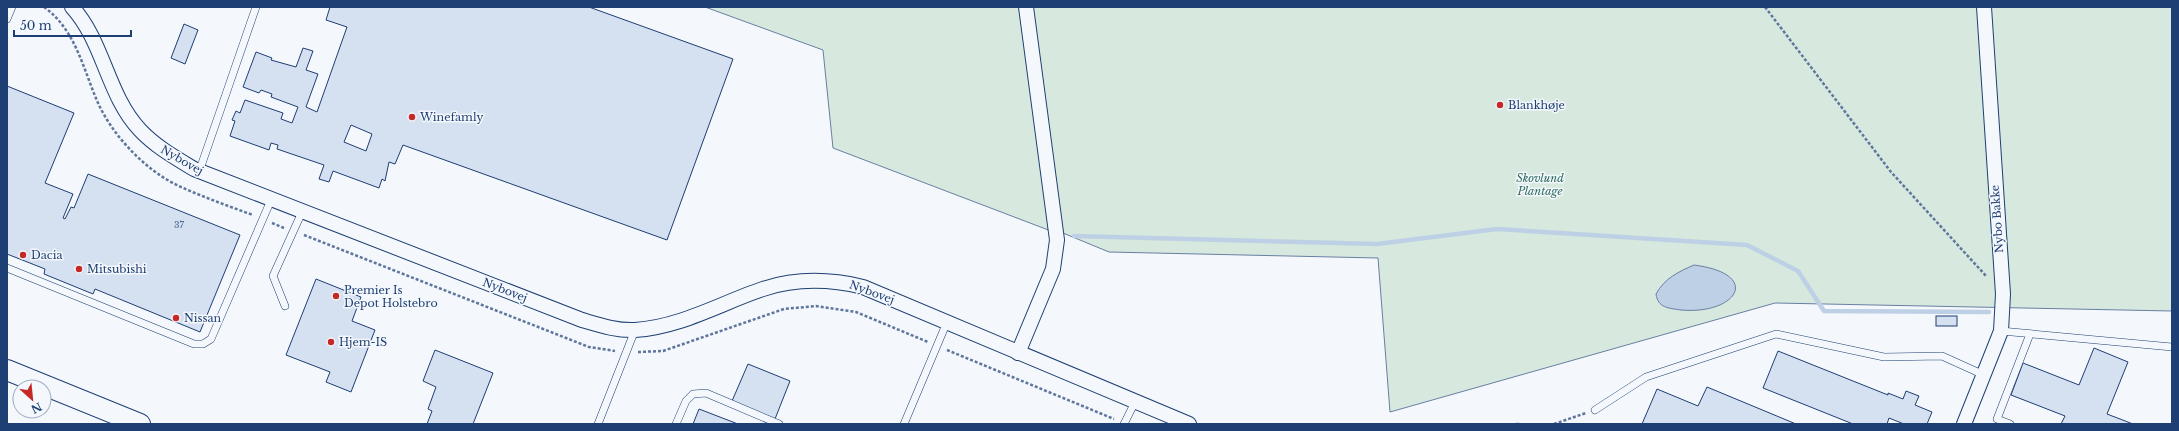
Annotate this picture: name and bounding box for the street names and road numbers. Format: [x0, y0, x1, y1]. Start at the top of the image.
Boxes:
street label: Nybovej [158, 142, 206, 178]
street label: Nybo Bakke [1988, 185, 2006, 253]
street label: Nybovej [481, 275, 529, 305]
street label: Nybovej [848, 277, 896, 307]

